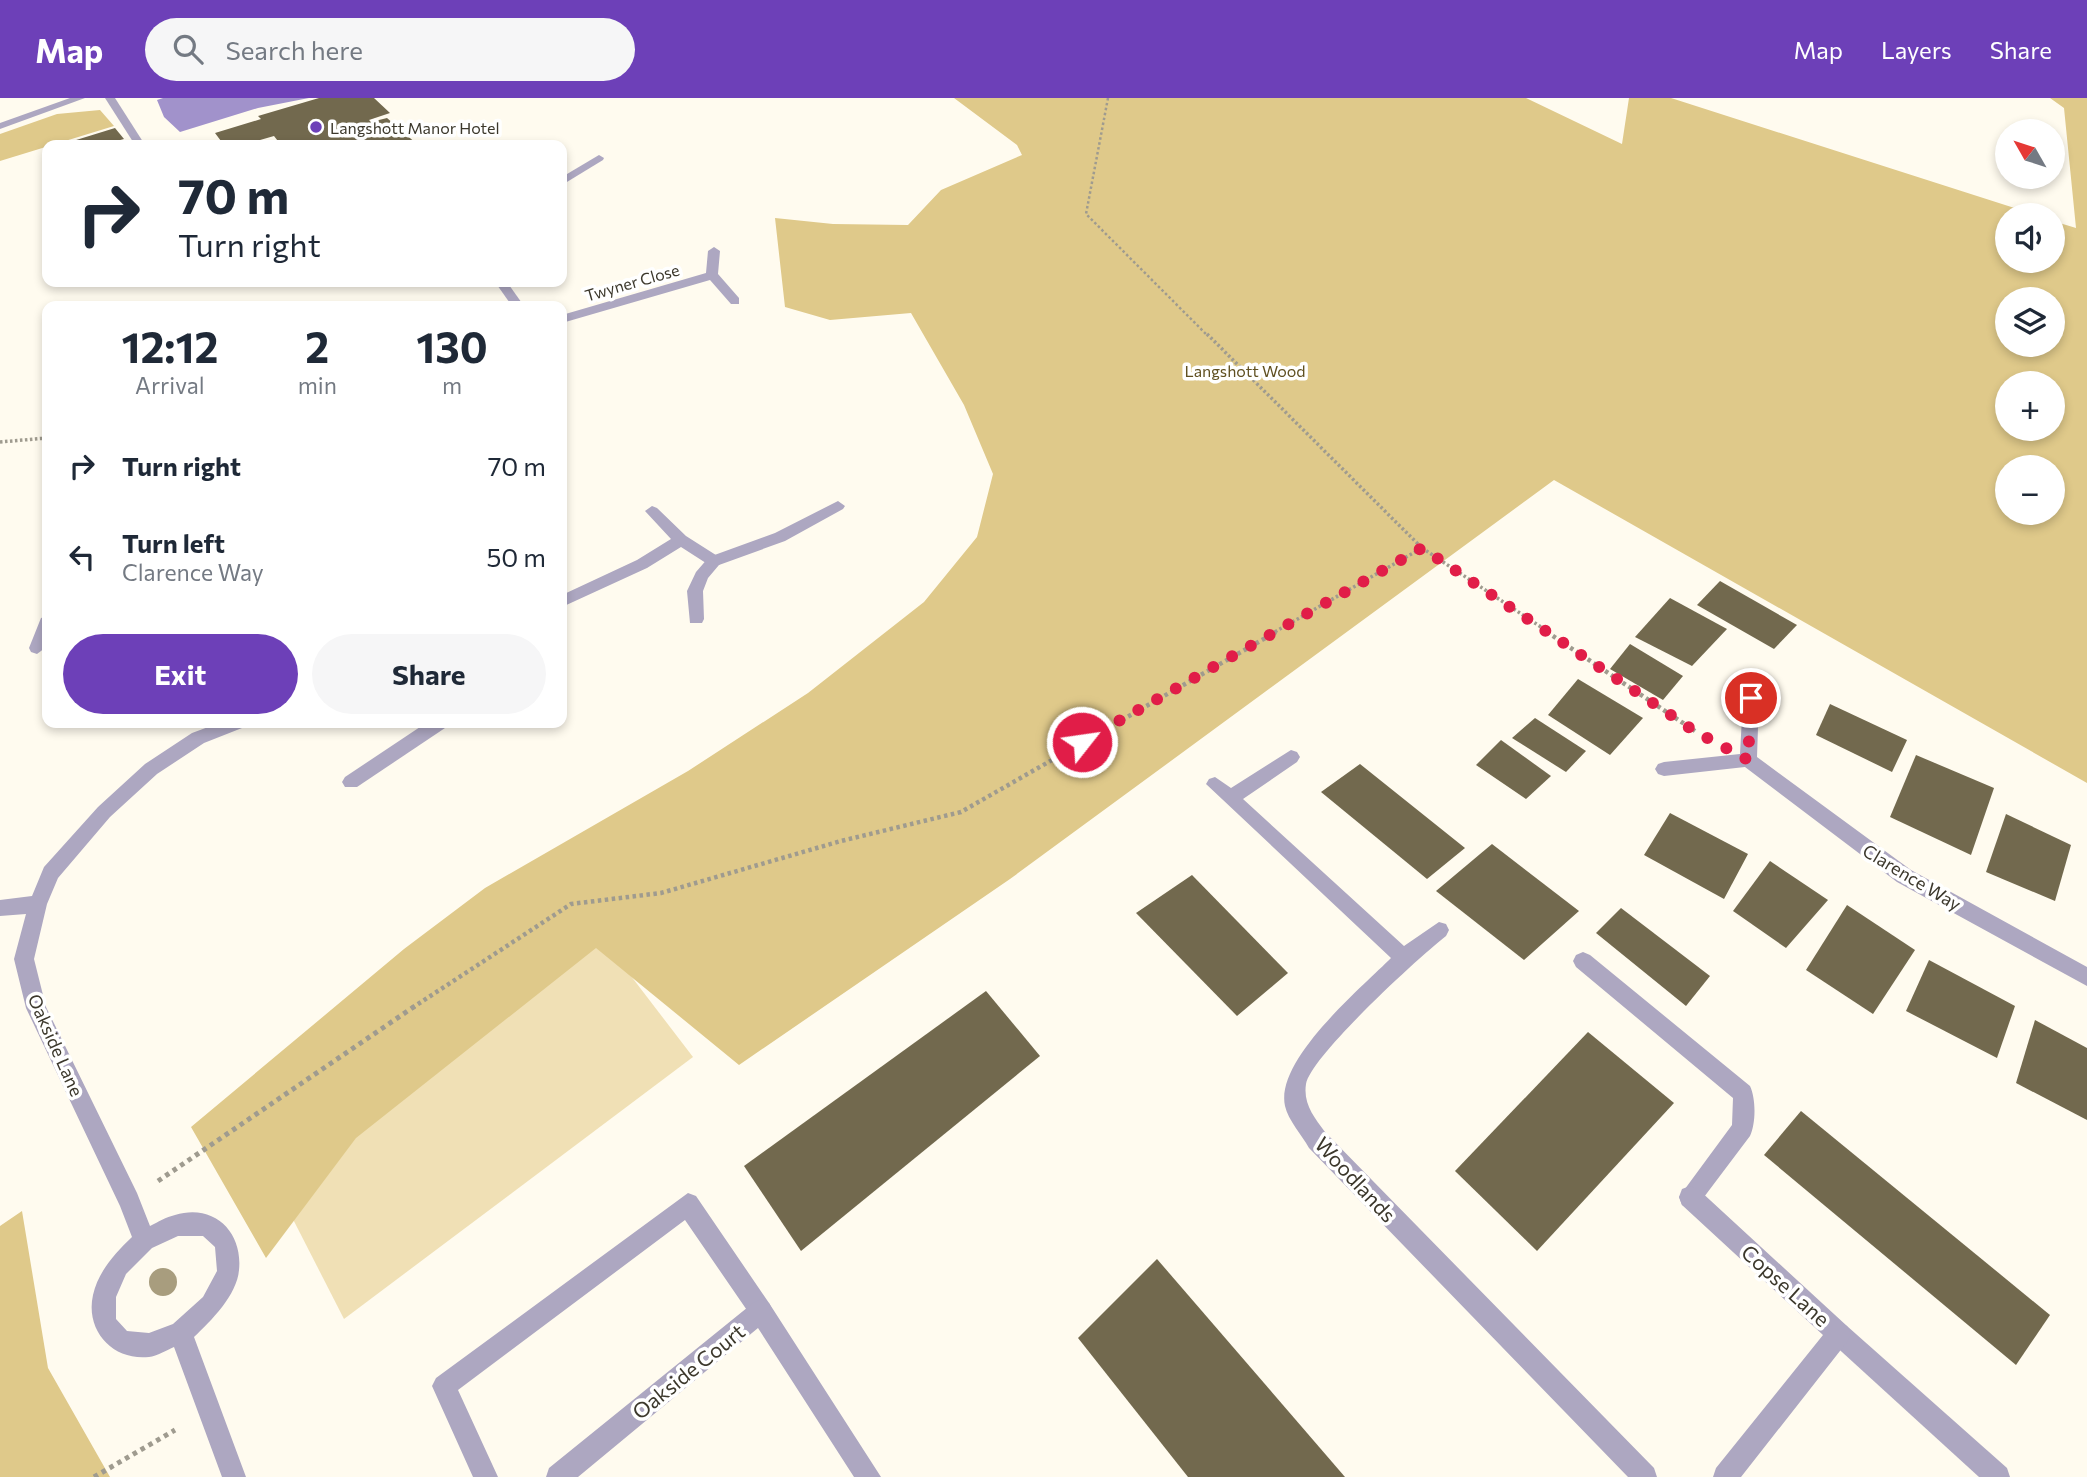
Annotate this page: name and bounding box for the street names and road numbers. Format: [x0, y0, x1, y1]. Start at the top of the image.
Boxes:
street label: Twyner Close [583, 259, 681, 305]
street label: Clarence Way [1859, 839, 1965, 915]
street label: Oakside Lane [24, 990, 88, 1100]
street label: Woodlands [1310, 1131, 1402, 1227]
street label: Copse Lane [1737, 1239, 1835, 1331]
street label: Oakside Court [627, 1318, 749, 1424]

